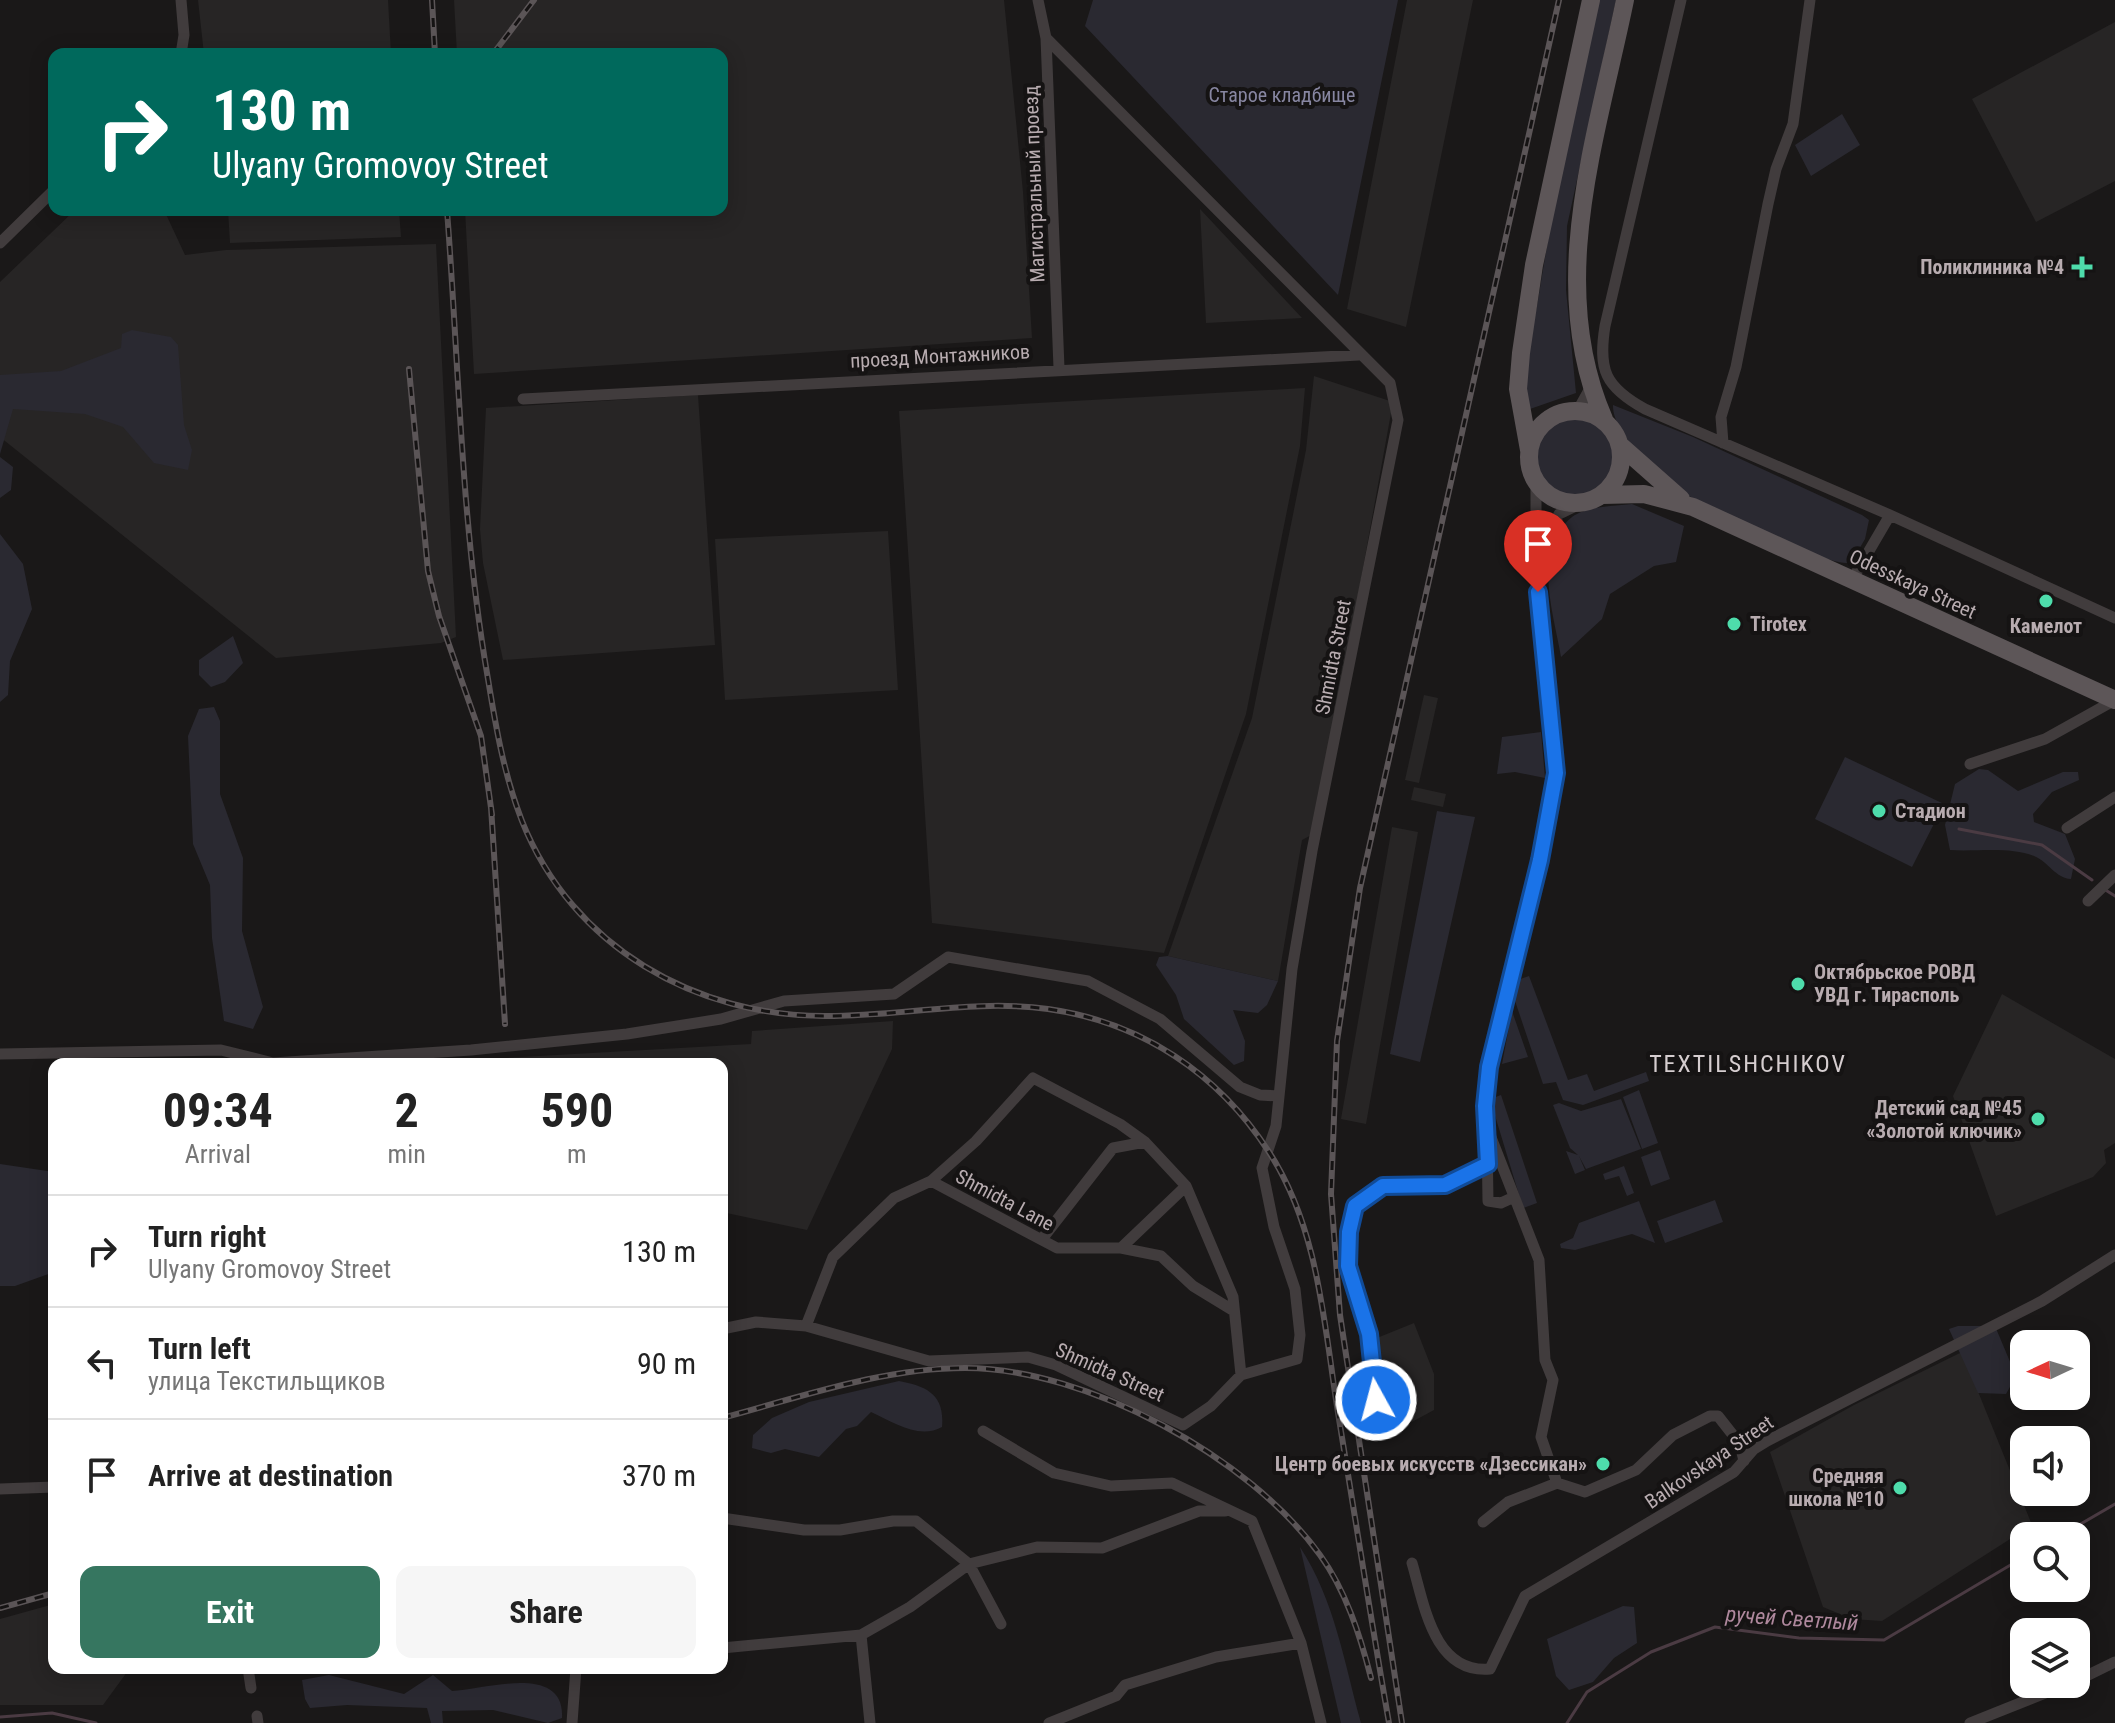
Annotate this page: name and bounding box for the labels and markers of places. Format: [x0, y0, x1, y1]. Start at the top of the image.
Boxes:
place label: Поликлиника №4 [1920, 255, 2064, 279]
marker: Поликлиника №4 [2071, 256, 2093, 278]
pin [1504, 510, 1572, 592]
marker: Камелот [2037, 592, 2055, 610]
place label: Tirotex [1750, 612, 1807, 636]
place label: Камелот [2010, 614, 2082, 638]
marker: Tirotex [1725, 615, 1743, 633]
place label: Стадион [1895, 799, 1966, 823]
marker: Стадион [1870, 802, 1888, 820]
place label: Октябрьское РОВД УВД г. Тирасполь [1814, 960, 1975, 1007]
marker: Октябрьское РОВД УВД г. Тирасполь [1789, 975, 1807, 993]
place label: Детский сад №45 «Золотой ключик» [1866, 1096, 2022, 1143]
marker: Детский сад №45 «Золотой ключик» [2029, 1110, 2047, 1128]
place label: Центр боевых искусств «Дзессикан» [1275, 1452, 1587, 1476]
marker: Центр боевых искусств «Дзессикан» [1594, 1455, 1612, 1473]
place label: Средняя школа №10 [1789, 1464, 1884, 1511]
marker: Средняя школа №10 [1891, 1479, 1909, 1497]

